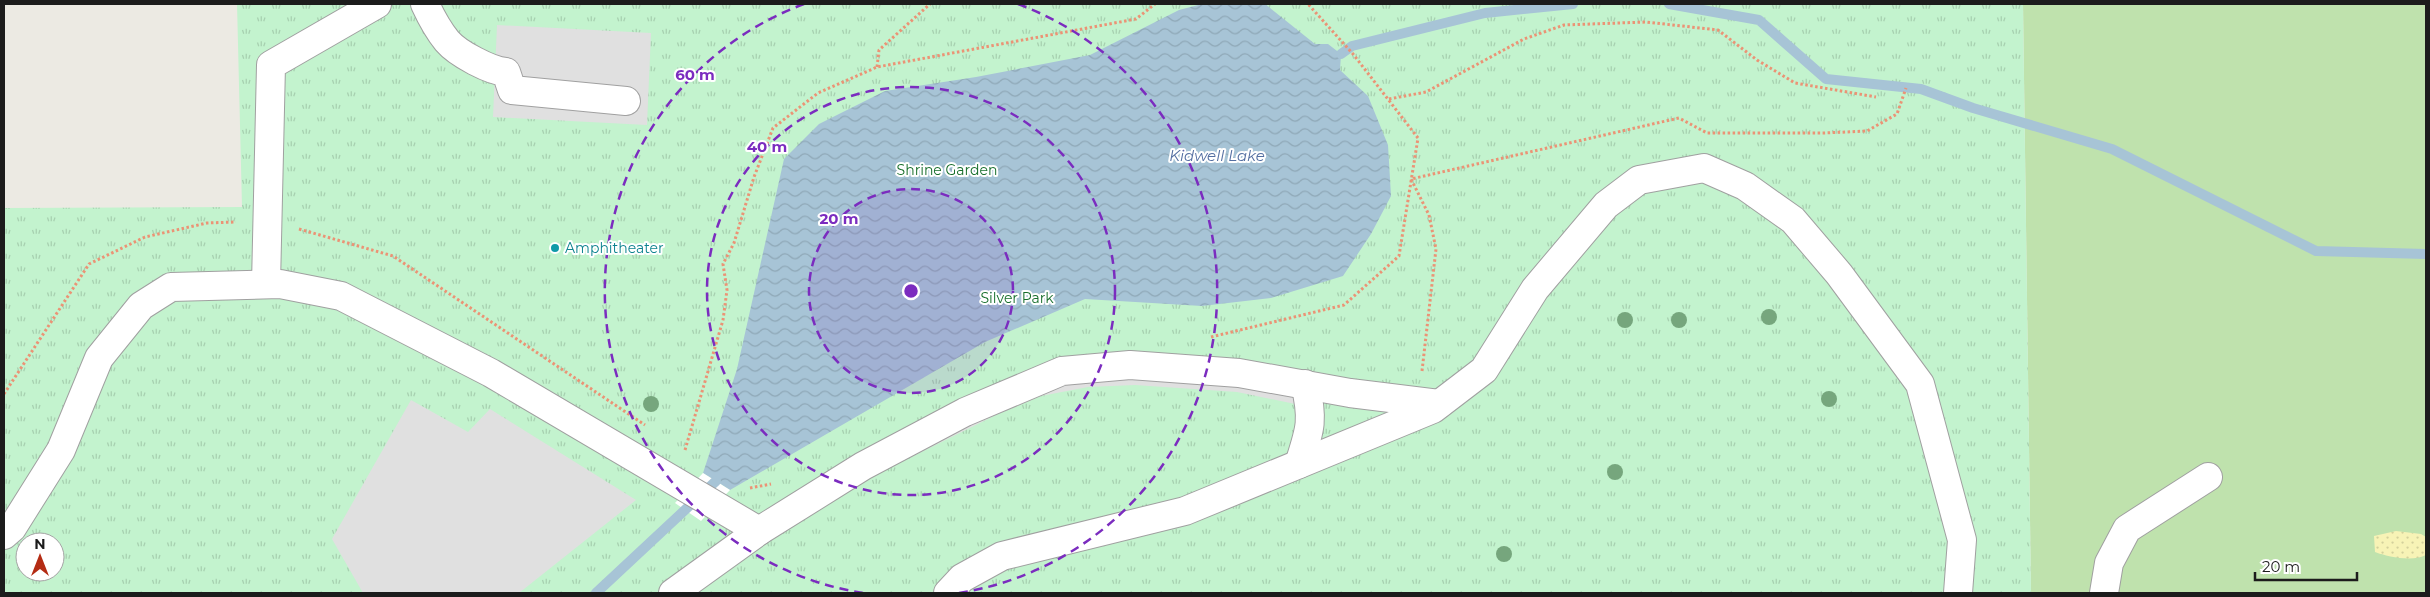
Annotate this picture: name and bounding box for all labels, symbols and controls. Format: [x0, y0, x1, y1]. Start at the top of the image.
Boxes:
text: 60 m [675, 65, 715, 84]
text: 40 m [747, 137, 787, 156]
water label: Kidwell Lake [1169, 146, 1265, 165]
park label: Shrine Garden [897, 161, 997, 179]
text: 20 m [819, 209, 859, 228]
place label: Amphitheater [565, 239, 664, 257]
marker: Amphitheater [549, 242, 561, 254]
centre of rings [902, 282, 920, 300]
park label: Silver Park [980, 289, 1054, 307]
north arrow [15, 532, 65, 582]
text: N [34, 535, 46, 553]
scale bar [2255, 550, 2358, 582]
text: 20 m [2262, 557, 2300, 576]

